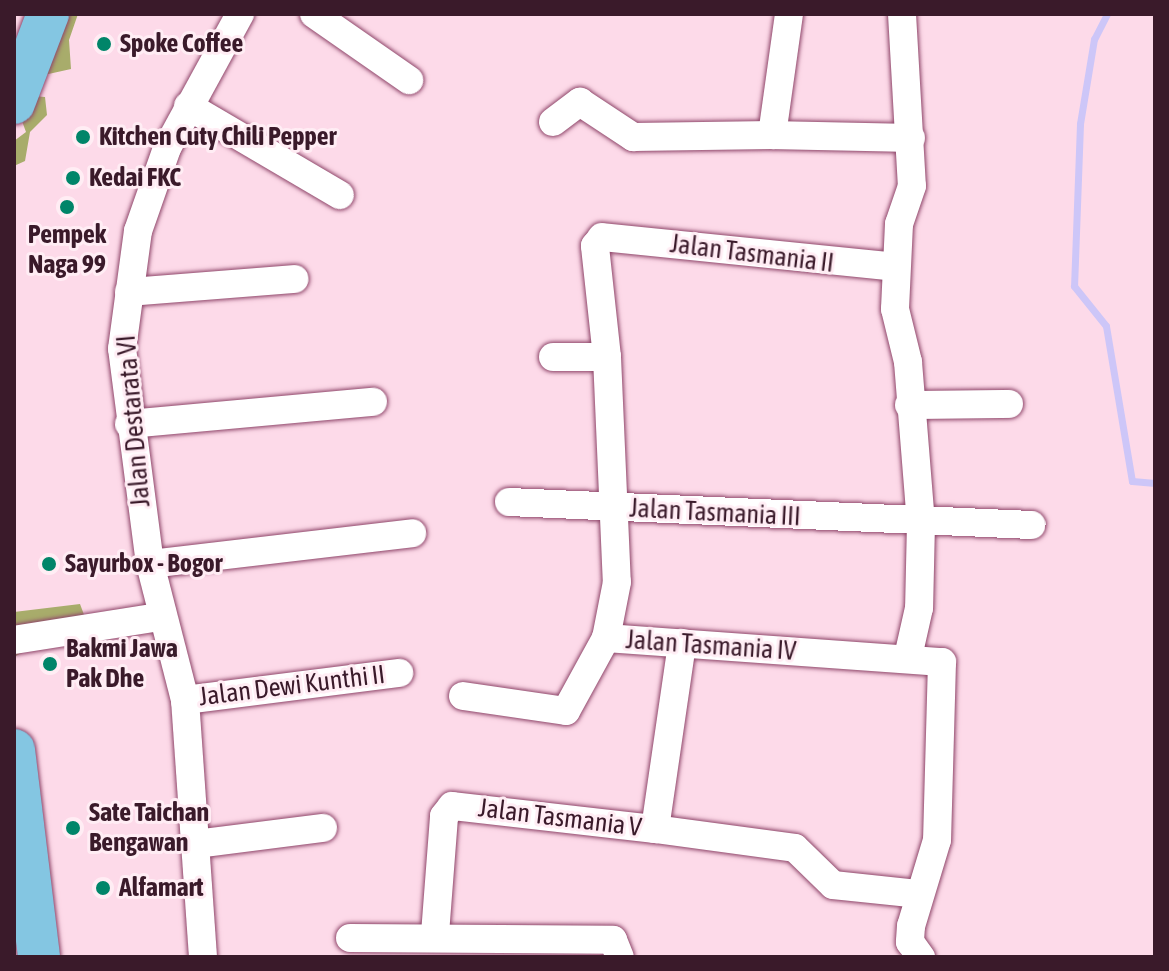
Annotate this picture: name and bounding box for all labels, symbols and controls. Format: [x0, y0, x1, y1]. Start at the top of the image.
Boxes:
place label: Spoke Coffee [120, 28, 243, 60]
marker: Spoke Coffee [95, 35, 113, 53]
place label: Kitchen Cuty Chili Pepper [99, 121, 336, 153]
marker: Kitchen Cuty Chili Pepper [74, 128, 92, 146]
place label: Kedai FKC [89, 162, 181, 194]
marker: Kedai FKC [64, 169, 82, 187]
marker: Pempek Naga 99 [58, 198, 76, 216]
place label: Pempek Naga 99 [28, 219, 106, 280]
street label: Jalan Tasmania II [668, 228, 836, 280]
street label: Jalan Destarata VI [111, 334, 157, 508]
street label: Jalan Tasmania III [629, 493, 801, 533]
place label: Sayurbox - Bogor [65, 548, 222, 580]
marker: Sayurbox - Bogor [40, 555, 58, 573]
street label: Jalan Tasmania IV [625, 624, 797, 668]
place label: Bakmi Jawa Pak Dhe [66, 633, 178, 694]
marker: Bakmi Jawa Pak Dhe [41, 655, 59, 673]
street label: Jalan Dewi Kunthi II [197, 659, 387, 713]
street label: Jalan Tasmania V [477, 793, 643, 843]
place label: Sate Taichan Bengawan [89, 797, 209, 858]
marker: Sate Taichan Bengawan [64, 819, 82, 837]
place label: Alfamart [119, 872, 204, 904]
marker: Alfamart [94, 879, 112, 897]

